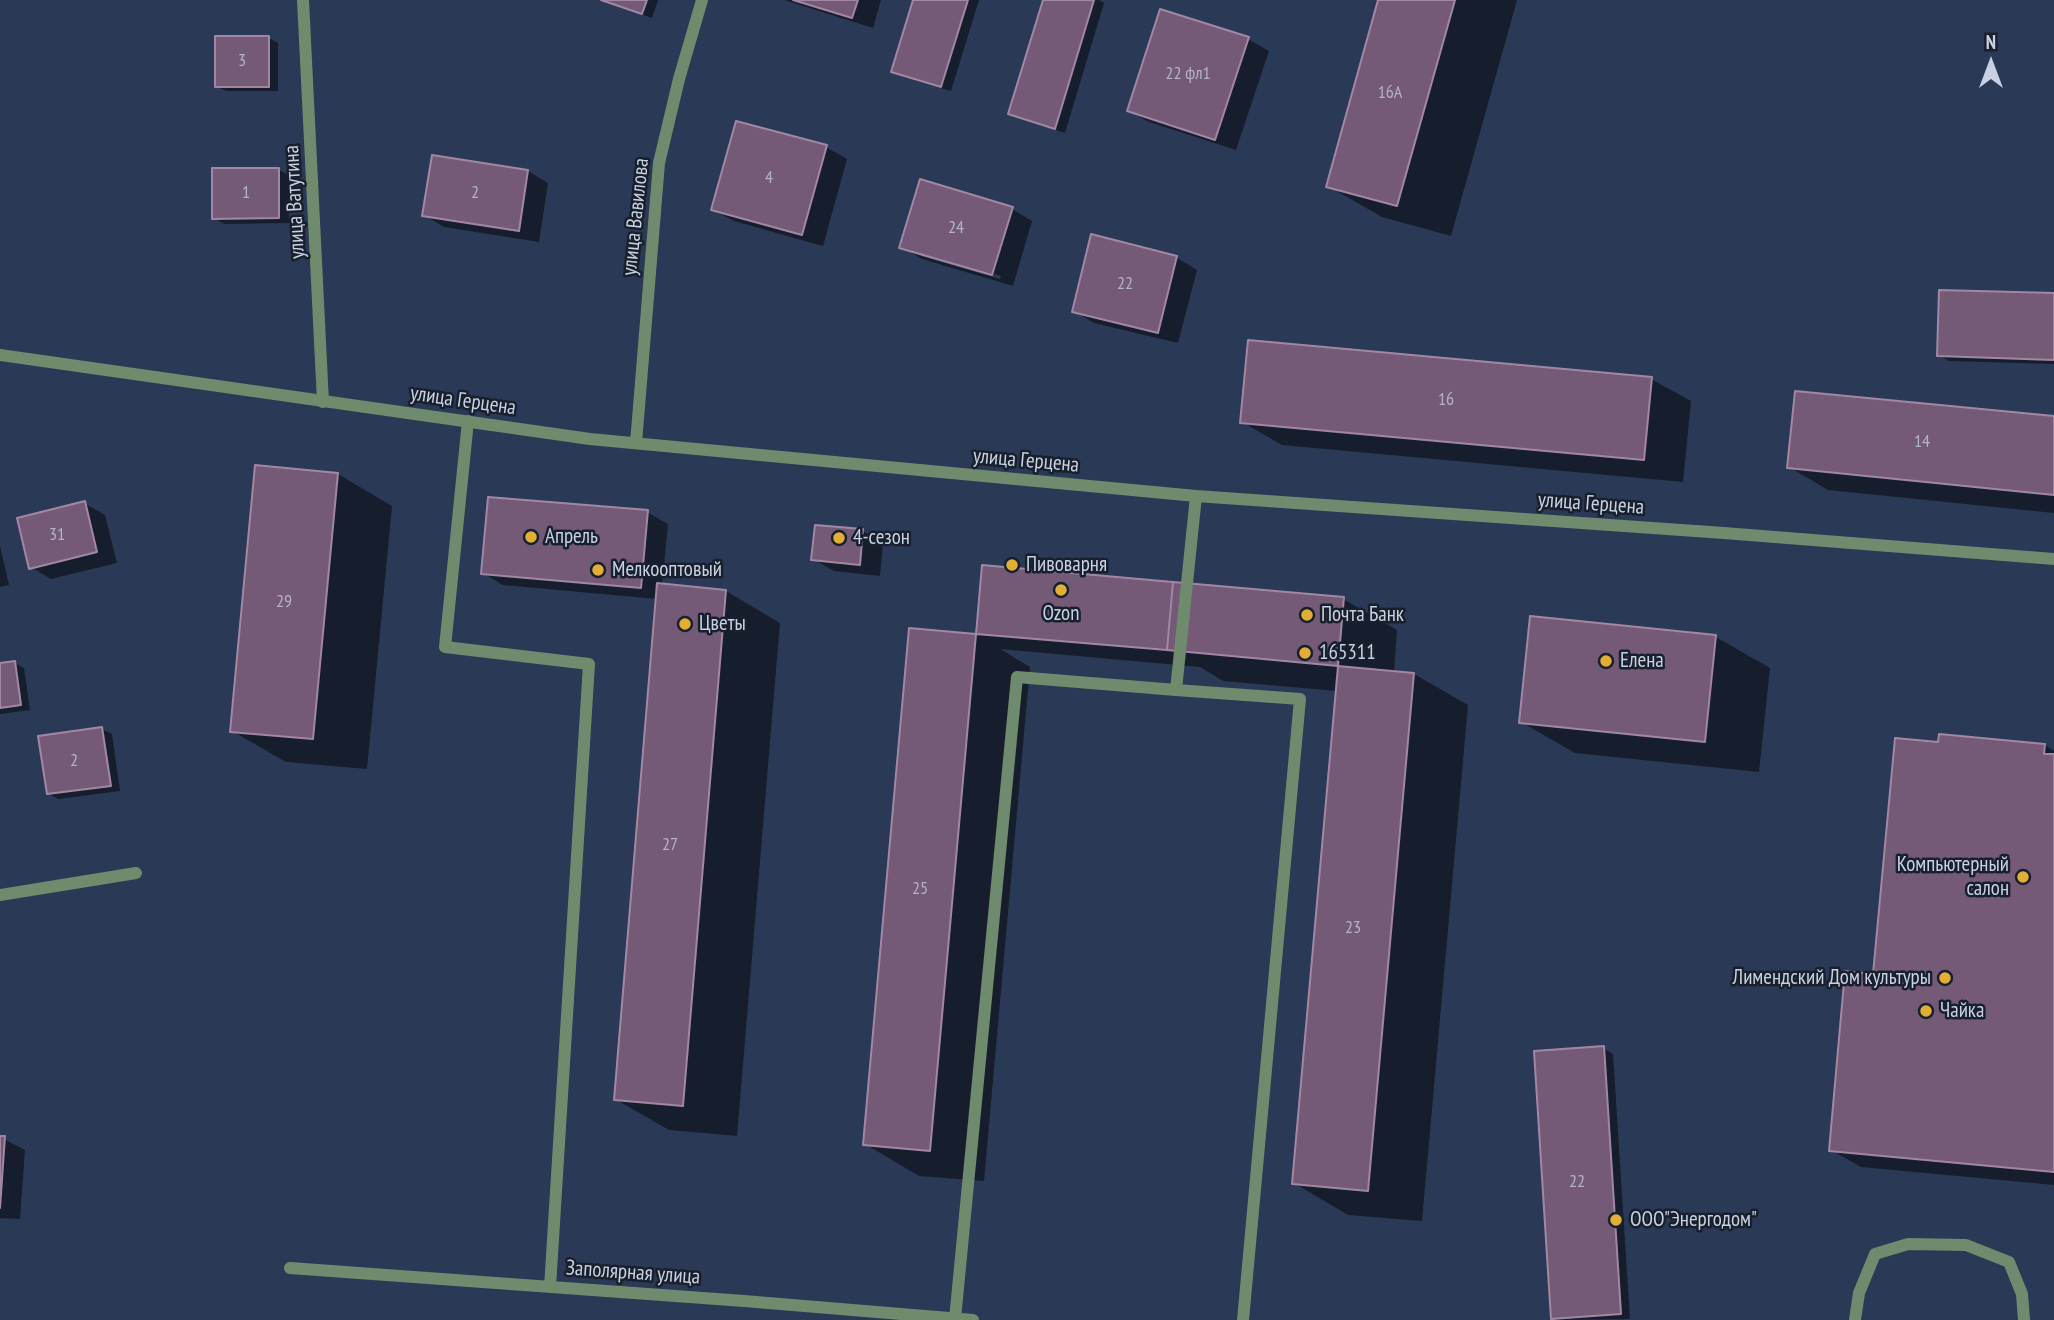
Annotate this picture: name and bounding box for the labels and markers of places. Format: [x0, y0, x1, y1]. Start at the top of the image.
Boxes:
place label: Апрель [545, 524, 598, 550]
place label: 4-сезон [853, 525, 910, 551]
marker: Апрель [523, 529, 539, 545]
marker: 4-сезон [831, 530, 847, 546]
place label: Пивоварня [1026, 552, 1107, 578]
place label: Мелкооптовый [612, 557, 722, 583]
marker: Пивоварня [1004, 557, 1020, 573]
marker: Мелкооптовый [590, 562, 606, 578]
marker: Ozon [1053, 582, 1069, 598]
place label: Ozon [1043, 601, 1079, 627]
place label: Почта Банк [1321, 602, 1404, 628]
marker: Почта Банк [1299, 607, 1315, 623]
place label: Цветы [699, 611, 746, 637]
marker: Цветы [677, 616, 693, 632]
place label: 165311 [1319, 640, 1376, 666]
marker: 165311 [1297, 645, 1313, 661]
place label: Елена [1620, 648, 1664, 674]
marker: Елена [1598, 653, 1614, 669]
place label: Компьютерный салон [1897, 852, 2009, 902]
marker: Компьютерный салон [2015, 869, 2031, 885]
place label: Лимендский Дом культуры [1733, 965, 1931, 991]
marker: Лимендский Дом культуры [1937, 970, 1953, 986]
place label: Чайка [1940, 998, 1984, 1024]
marker: Чайка [1918, 1003, 1934, 1019]
place label: ООО"Энергодом" [1630, 1207, 1757, 1233]
marker: ООО"Энергодом" [1608, 1212, 1624, 1228]

